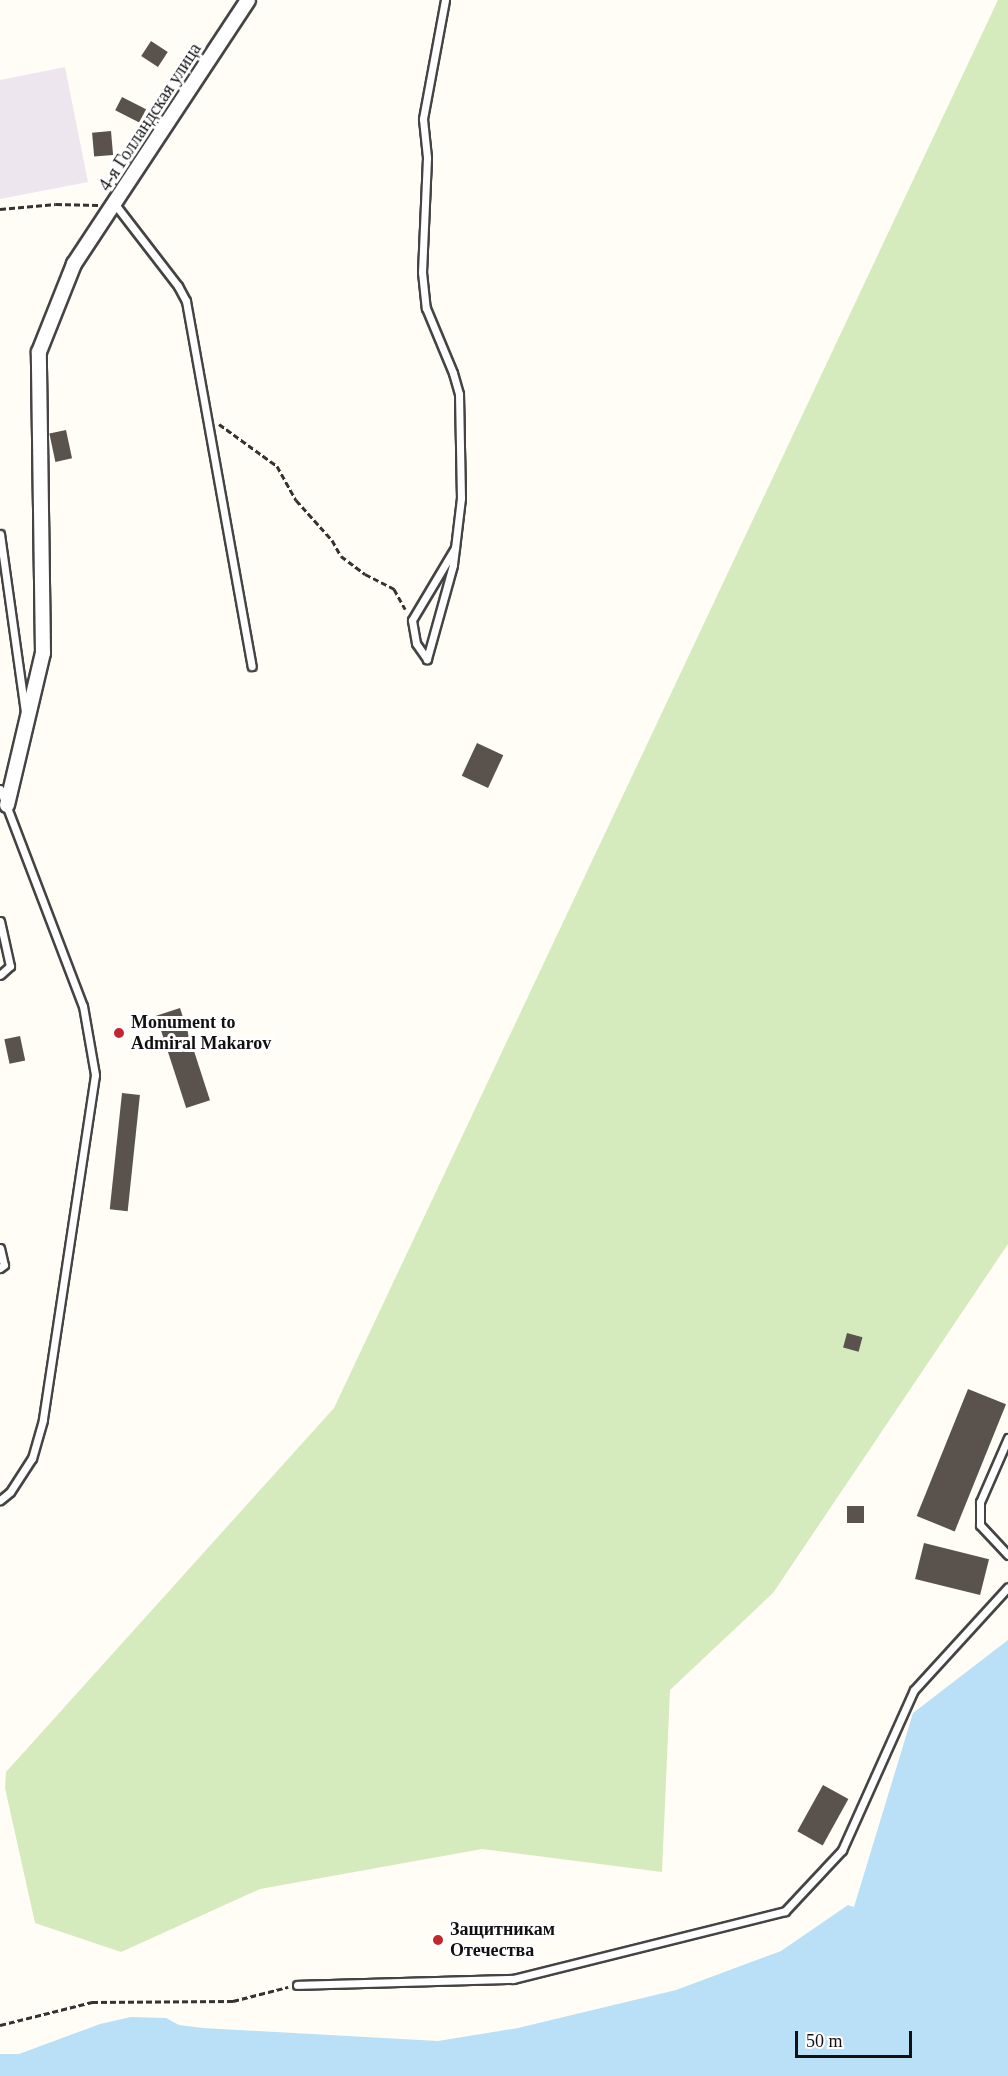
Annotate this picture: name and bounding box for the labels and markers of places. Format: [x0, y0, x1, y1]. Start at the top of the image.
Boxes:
place label: Monument to Admiral Makarov [131, 1012, 271, 1054]
marker: Monument to Admiral Makarov [112, 1026, 126, 1040]
place label: Защитникам Отечества [450, 1919, 555, 1962]
marker: Защитникам Отечества [431, 1933, 445, 1947]

